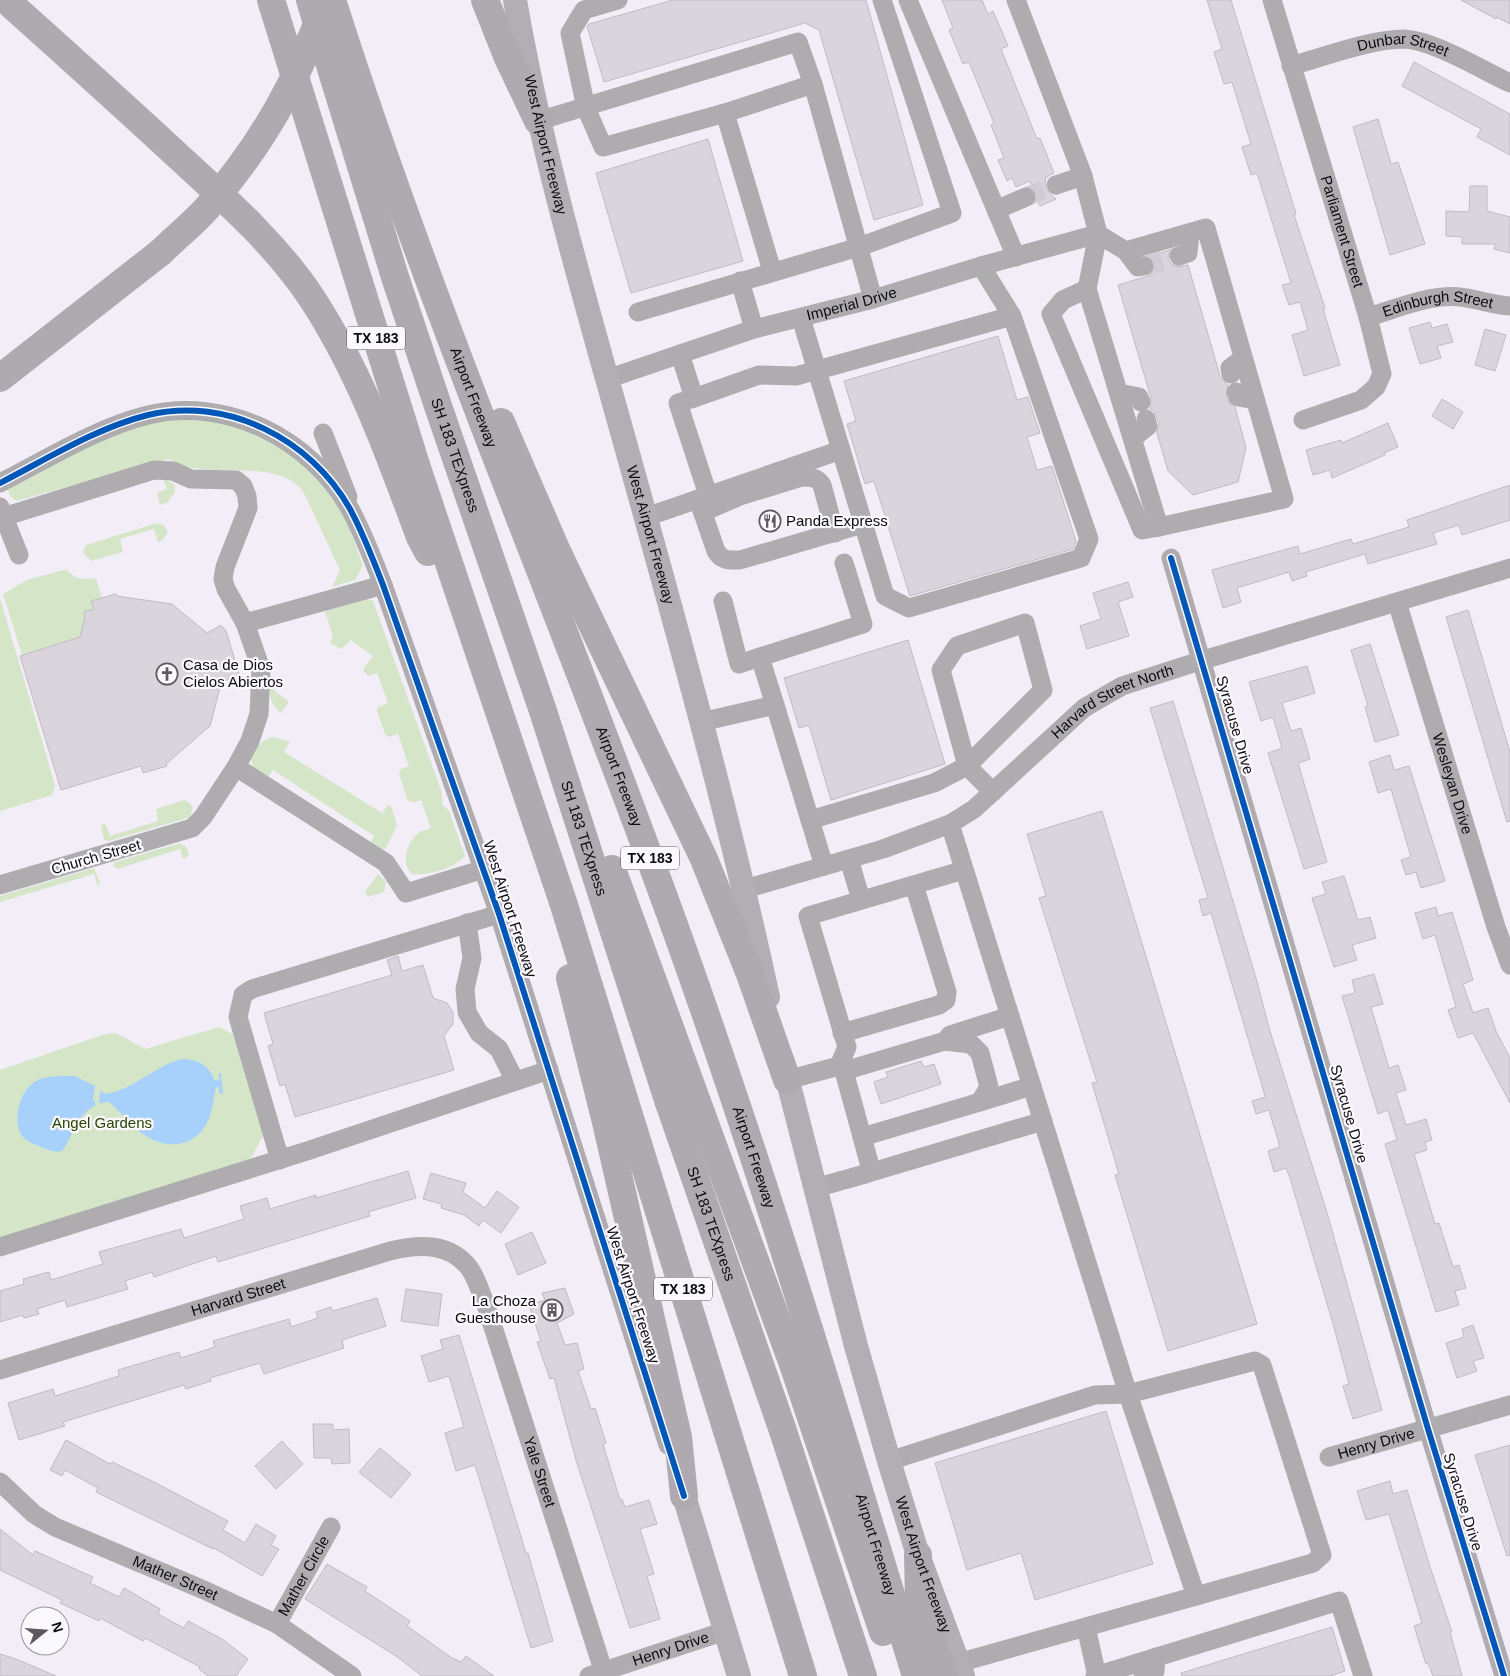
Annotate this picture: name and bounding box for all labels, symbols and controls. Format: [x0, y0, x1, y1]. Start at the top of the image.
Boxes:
street label: Dunbar Street [1355, 30, 1452, 60]
street label: West Airport Freeway [521, 73, 571, 217]
street label: Parliament Street [1318, 174, 1368, 290]
street label: Imperial Drive [805, 283, 899, 323]
street label: Edinburgh Street [1380, 287, 1496, 320]
road number: TX 183 [347, 326, 405, 349]
street label: Airport Freeway [447, 345, 501, 450]
street label: SH 183 TEXpress [428, 396, 483, 515]
street label: West Airport Freeway [624, 463, 678, 606]
restaurant icon: Panda Express [758, 509, 782, 533]
place label: Panda Express [786, 512, 888, 529]
place label: Casa de Dios Cielos Abiertos [183, 656, 283, 690]
street label: Harvard Street North [1048, 661, 1175, 742]
church icon: Casa de Dios Cielos Abiertos [155, 662, 179, 686]
street label: Syracuse Drive [1213, 674, 1258, 776]
street label: Airport Freeway [593, 724, 646, 829]
street label: Wesleyan Drive [1429, 731, 1476, 836]
street label: SH 183 TEXpress [558, 778, 611, 898]
street label: Church Street [49, 835, 143, 877]
street label: West Airport Freeway [480, 838, 541, 980]
road number: TX 183 [621, 846, 679, 870]
street label: Syracuse Drive [1327, 1063, 1372, 1165]
street label: Airport Freeway [730, 1104, 779, 1211]
park label: Angel Gardens [52, 1114, 152, 1131]
street label: SH 183 TEXpress [684, 1164, 739, 1283]
street label: West Airport Freeway [603, 1224, 664, 1366]
street label: Harvard Street [189, 1274, 288, 1319]
road number: TX 183 [654, 1278, 712, 1300]
place label: La Choza Guesthouse [455, 1292, 537, 1326]
building icon: La Choza Guesthouse [540, 1298, 564, 1322]
street label: Henry Drive [1336, 1424, 1416, 1462]
street label: Yale Street [521, 1434, 560, 1510]
street label: Syracuse Drive [1440, 1451, 1486, 1553]
street label: Airport Freeway [853, 1491, 900, 1598]
street label: West Airport Freeway [892, 1494, 955, 1635]
street label: Mather Circle [274, 1533, 332, 1619]
street label: Mather Street [130, 1552, 222, 1604]
north arrow [20, 1606, 70, 1656]
text: N [48, 1620, 67, 1634]
street label: Henry Drive [630, 1628, 711, 1669]

